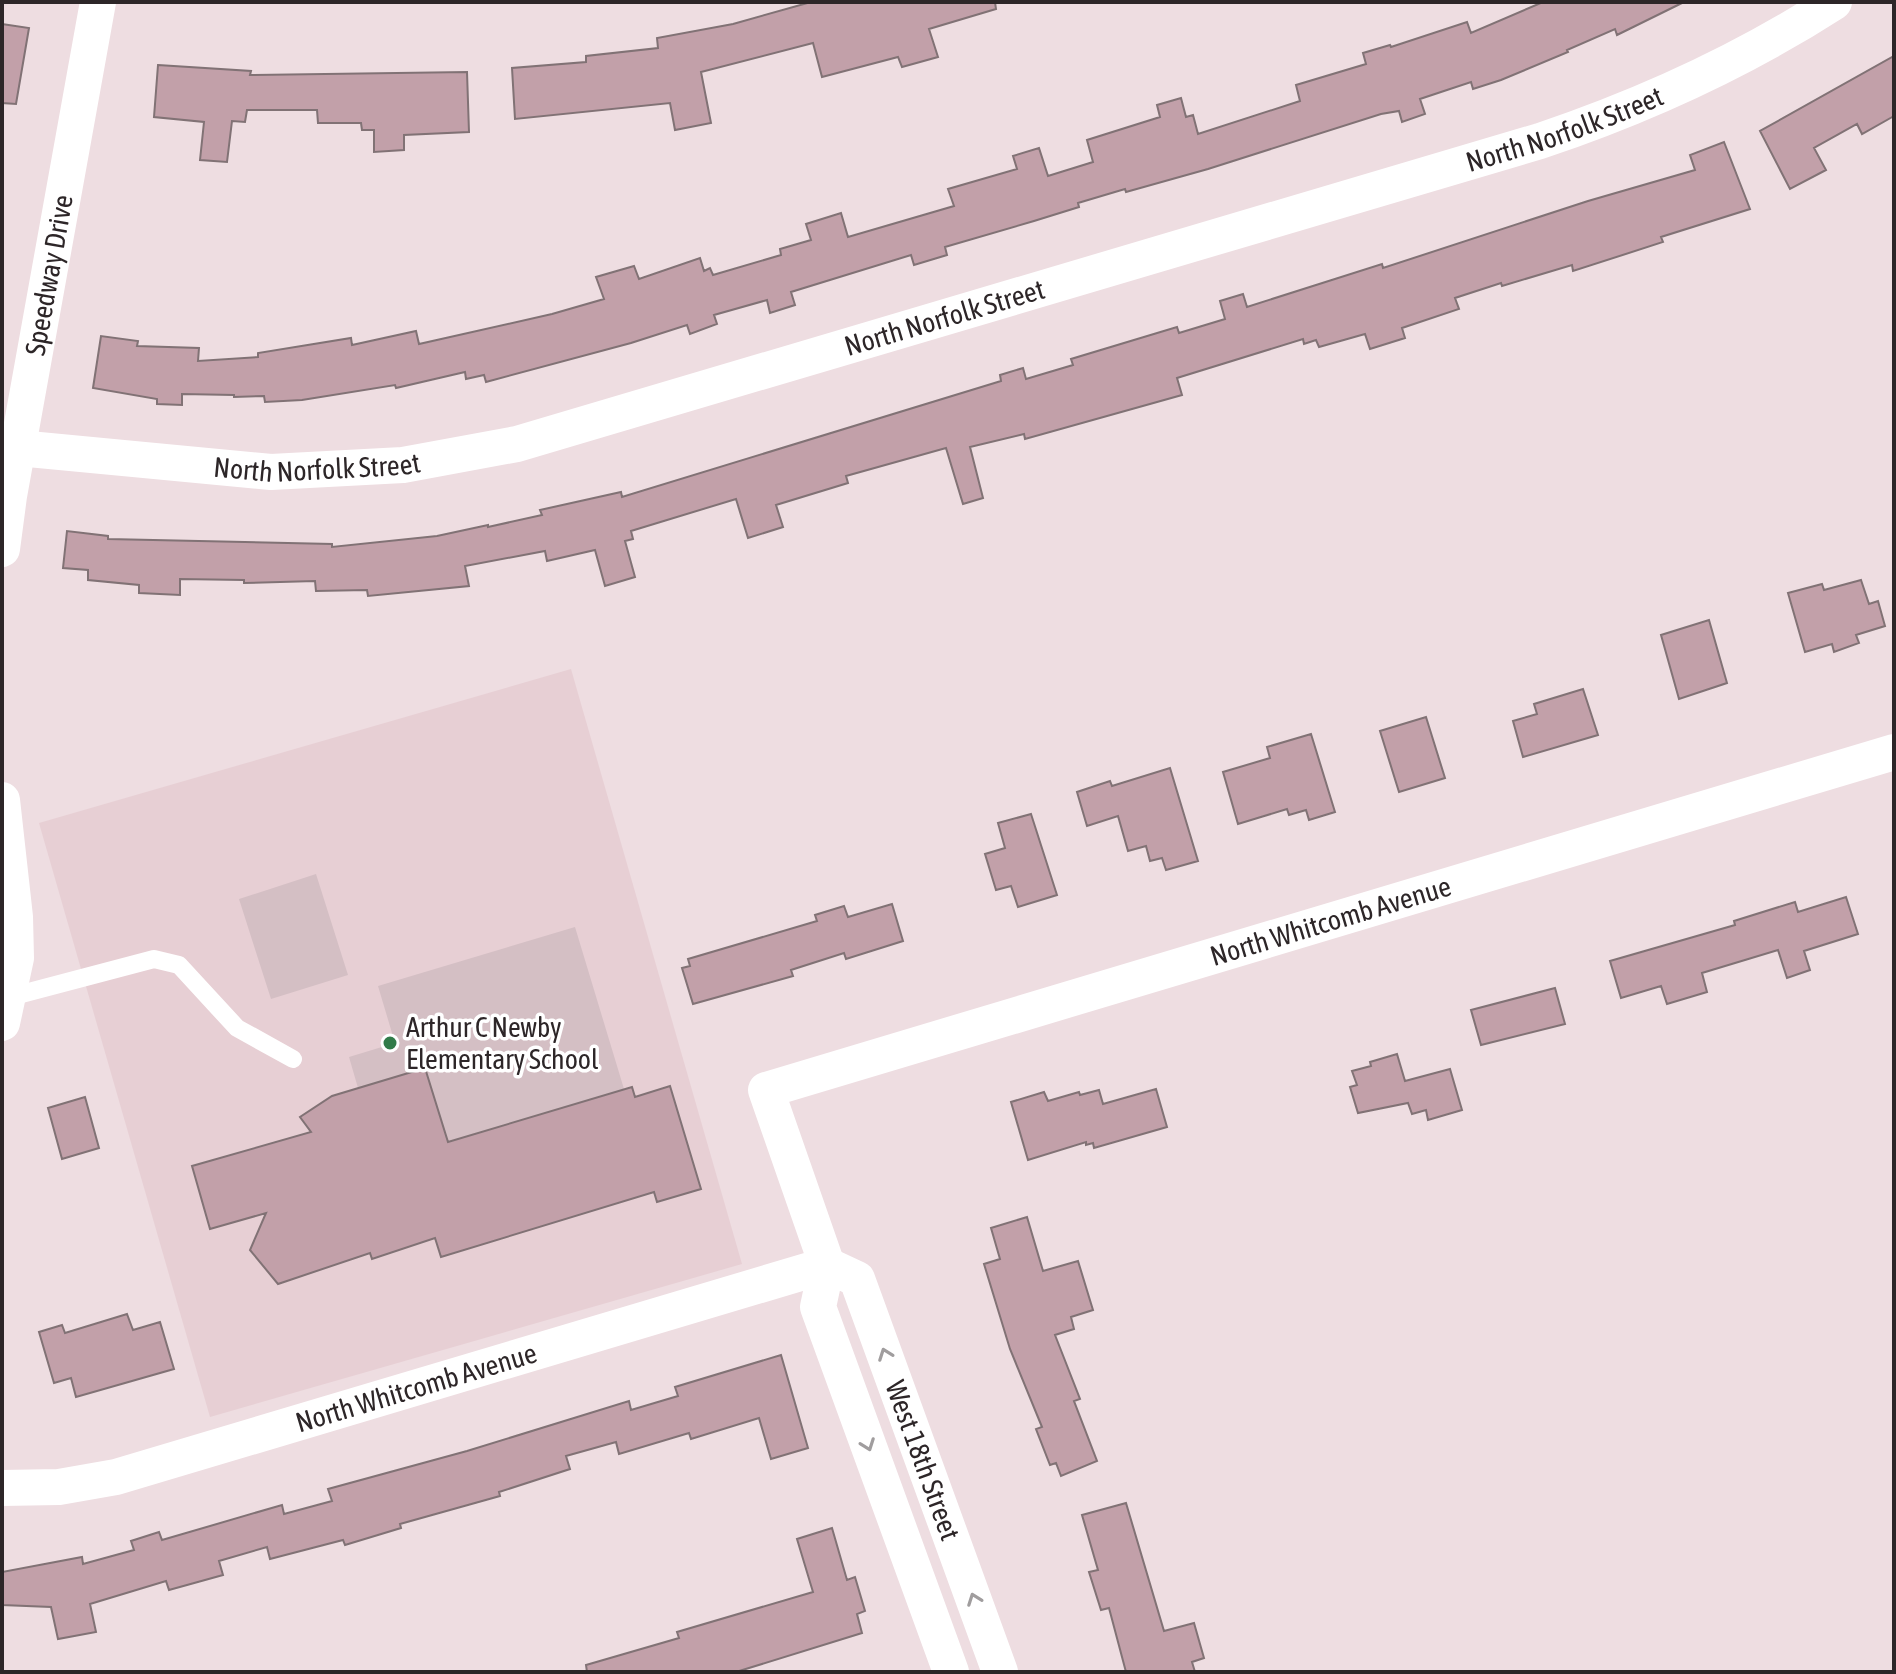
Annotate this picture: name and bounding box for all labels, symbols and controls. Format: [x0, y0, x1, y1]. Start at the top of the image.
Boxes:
street label: North Norfolk Street [1462, 80, 1668, 178]
street label: Speedway Drive [19, 192, 79, 358]
street label: North Norfolk Street [841, 273, 1048, 362]
street label: North Norfolk Street [212, 446, 423, 488]
street label: North Whitcomb Avenue [1206, 870, 1455, 972]
place label: Arthur C Newby Elementary School [406, 1011, 599, 1075]
marker: Arthur C Newby Elementary School [381, 1034, 399, 1052]
street label: North Whitcomb Avenue [292, 1337, 540, 1439]
one-way arrow [878, 1348, 894, 1362]
street label: West 18th Street [879, 1376, 967, 1544]
one-way arrow [858, 1437, 875, 1451]
one-way arrow [967, 1593, 983, 1607]

